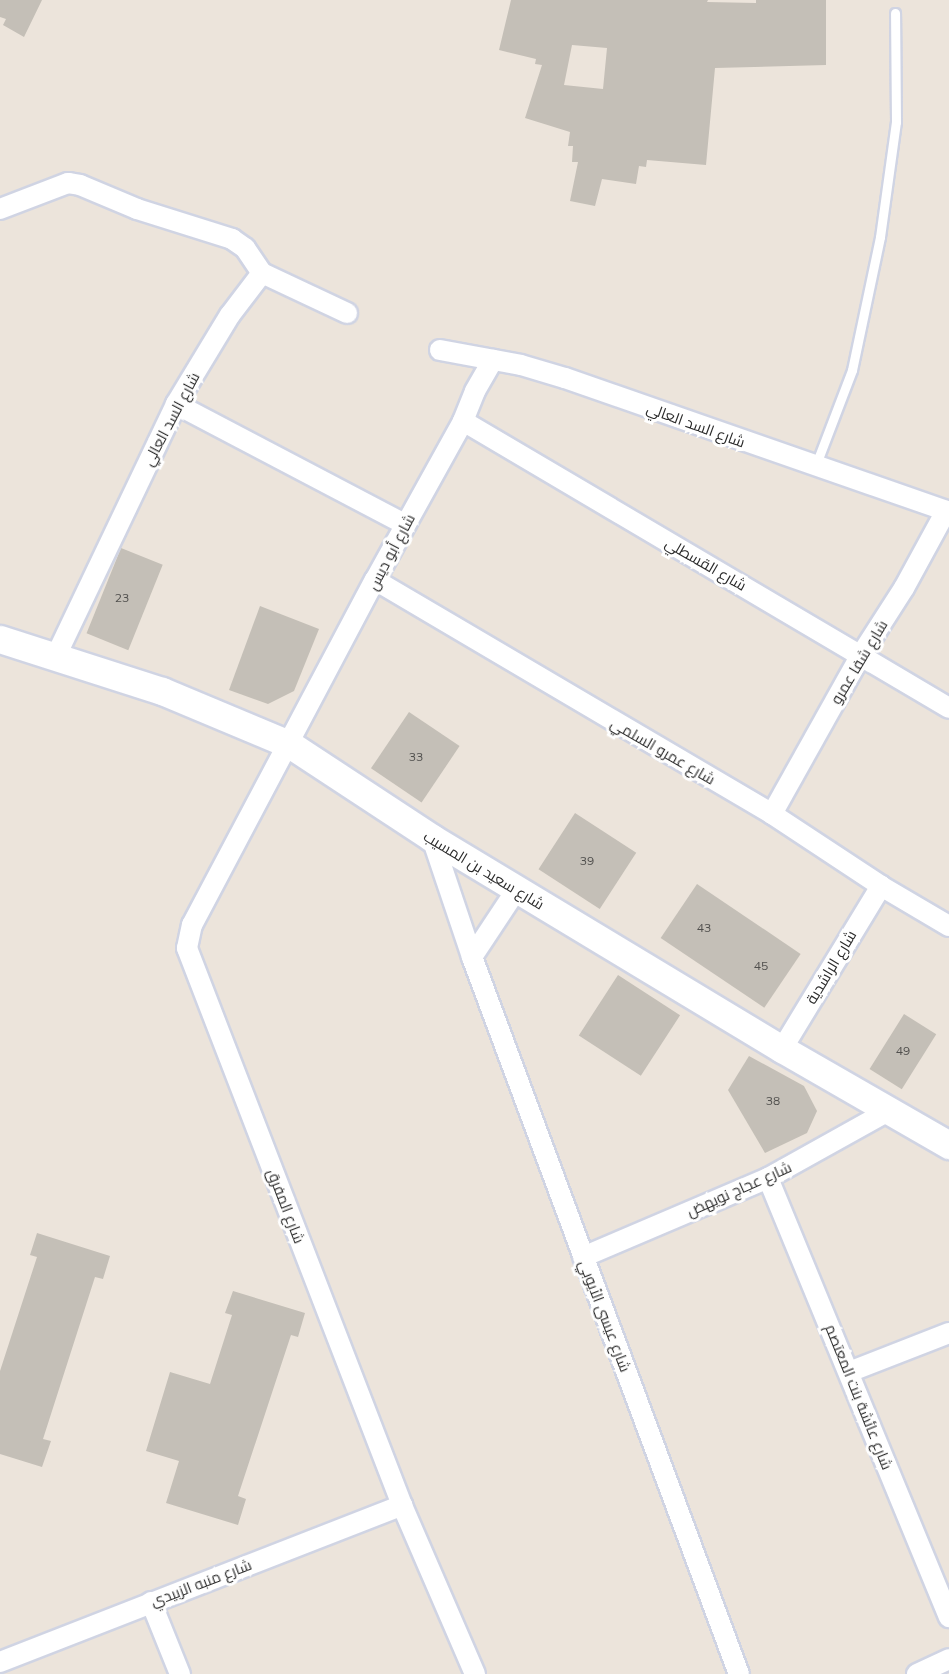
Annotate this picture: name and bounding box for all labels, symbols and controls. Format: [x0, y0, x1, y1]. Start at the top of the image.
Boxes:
street label: شارع السد العالي [139, 369, 203, 469]
street label: شارع السد العالي [644, 399, 748, 451]
street label: شارع أبو ديس [363, 511, 419, 593]
street label: شارع القسطلي [662, 534, 750, 594]
house number: 23 [115, 591, 129, 605]
street label: شارع شفا عمرو [827, 617, 891, 707]
street label: شارع عمرو السلمي [608, 714, 718, 788]
house number: 33 [409, 750, 423, 764]
street label: شارع سعيد بن المسيب [420, 827, 548, 913]
house number: 39 [580, 854, 594, 868]
house number: 43 [697, 921, 711, 935]
street label: شارع الراشدية [802, 927, 860, 1007]
house number: 45 [754, 959, 768, 973]
house number: 49 [896, 1044, 910, 1058]
house number: 38 [766, 1094, 780, 1108]
street label: شارع عجاج نويهض [684, 1158, 794, 1220]
street label: شارع المفرق [264, 1166, 308, 1246]
street label: شارع عيسى الأيوبي [575, 1257, 635, 1375]
street label: شارع عائشة بنت المعتصم [822, 1322, 896, 1472]
street label: شارع منبه الزبيدي [148, 1556, 254, 1610]

